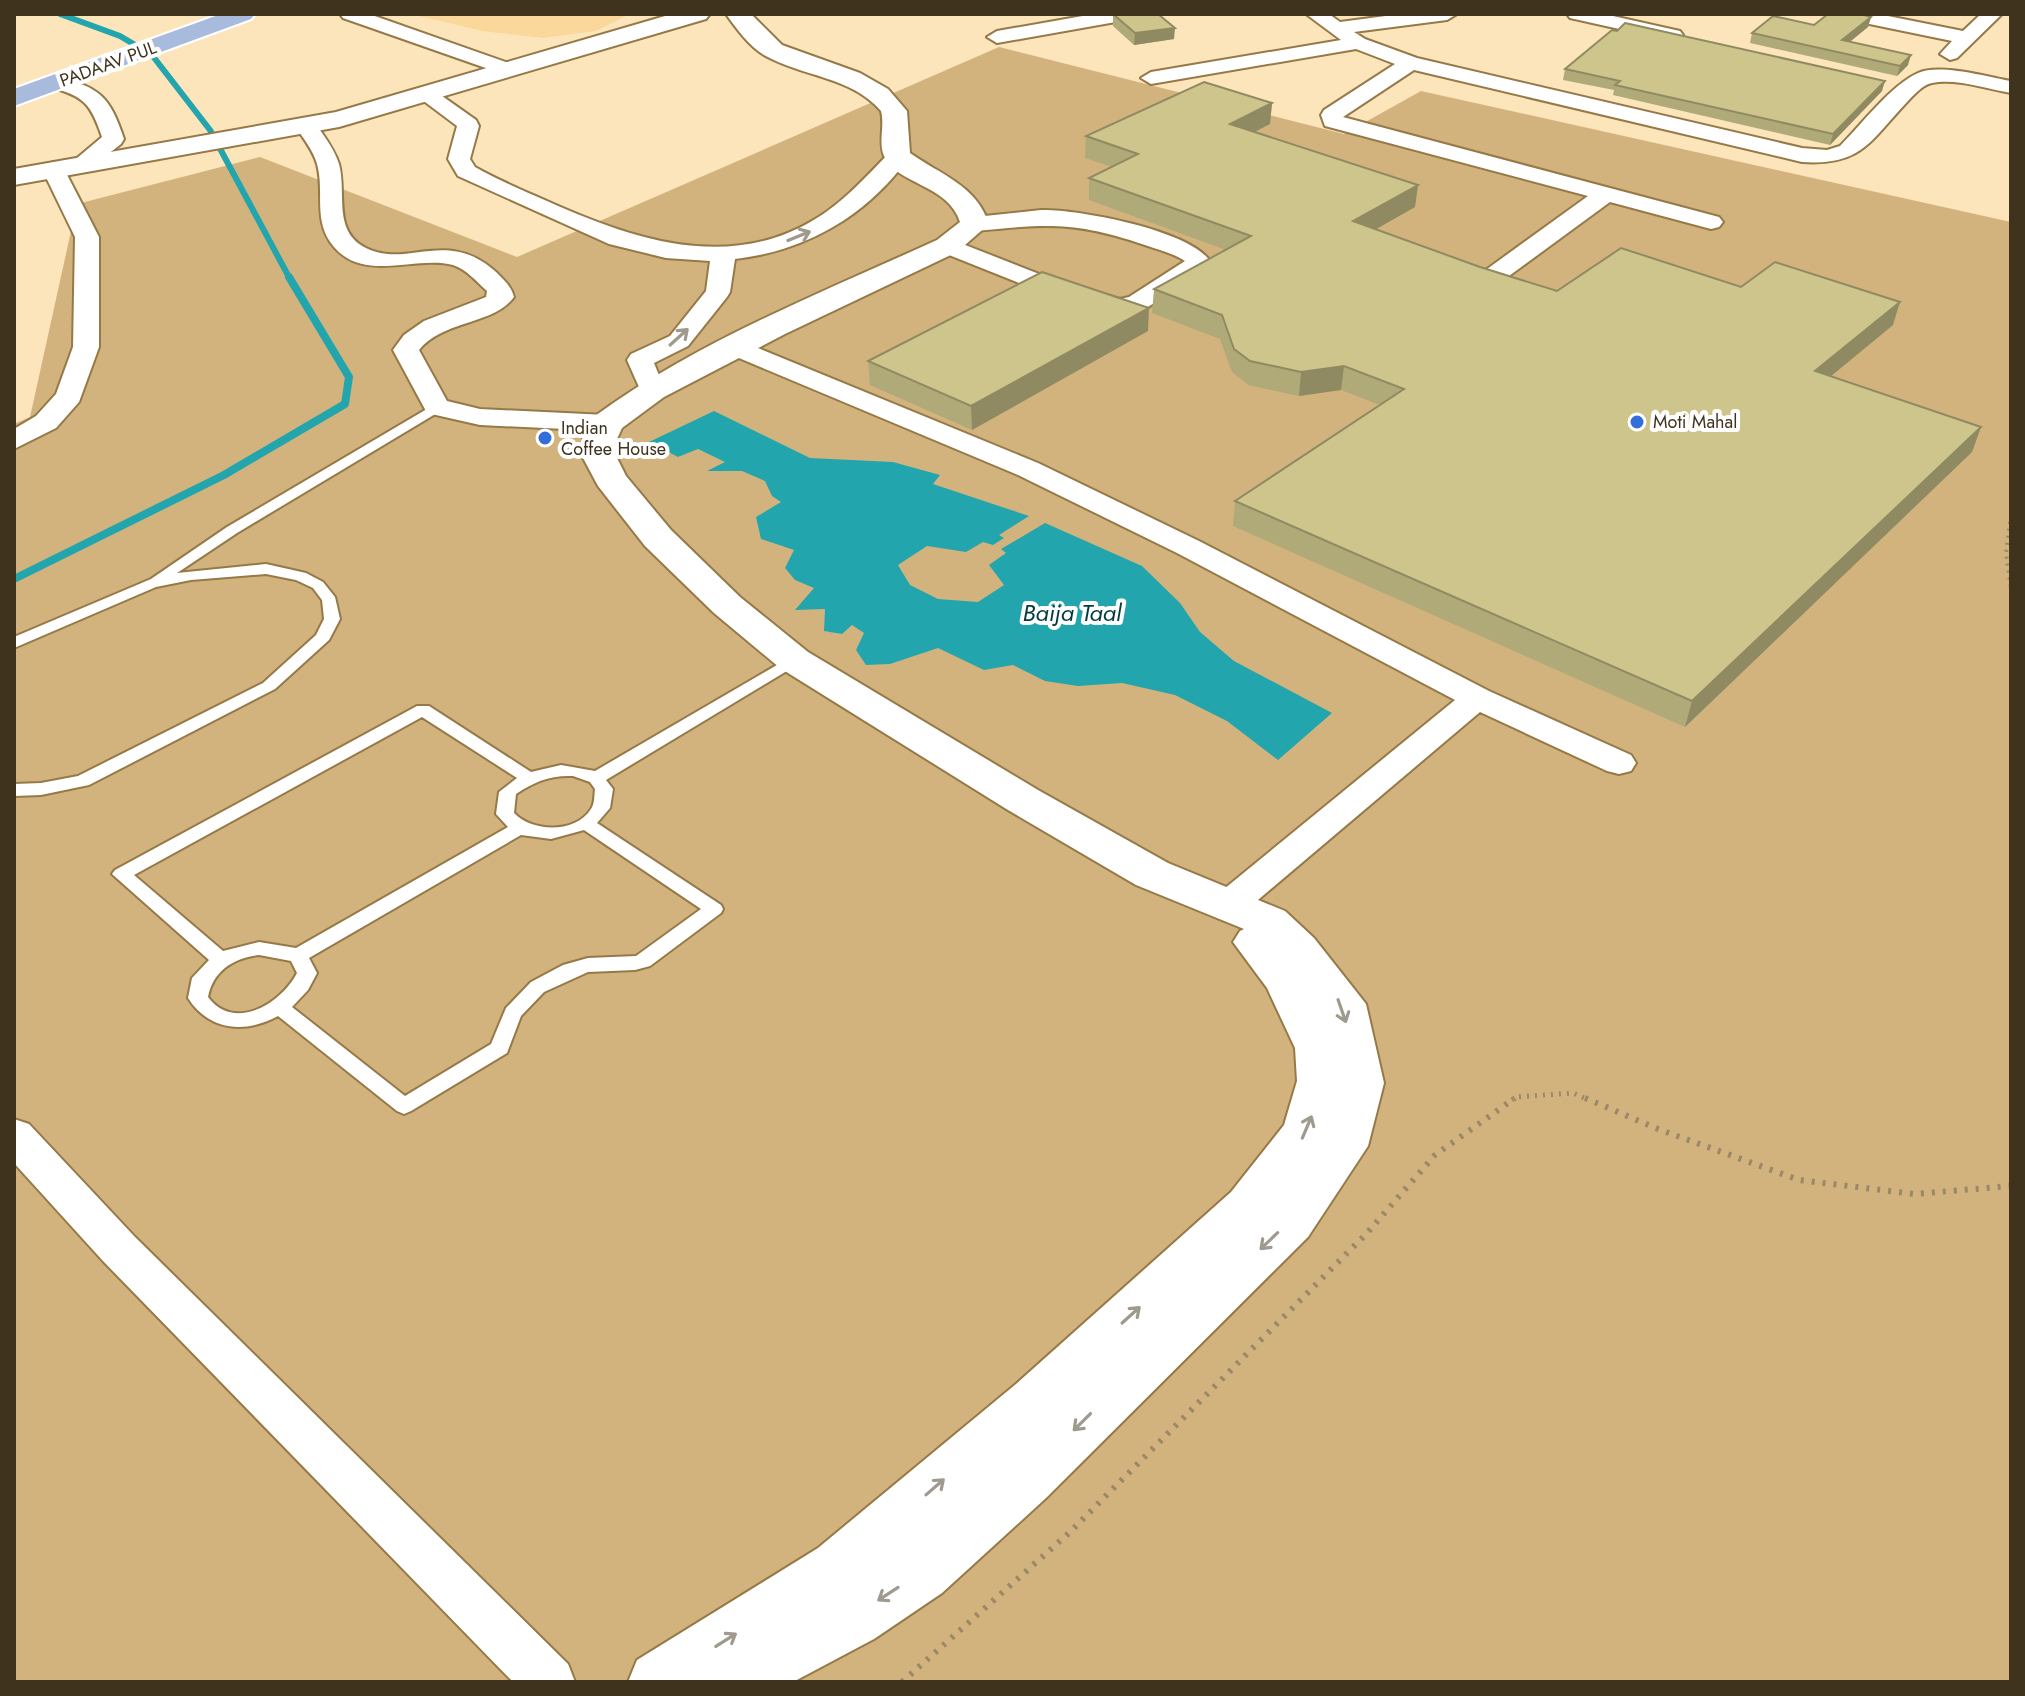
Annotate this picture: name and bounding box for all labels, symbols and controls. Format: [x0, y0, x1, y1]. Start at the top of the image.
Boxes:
street label: PADAAV PUL [56, 34, 160, 94]
one-way arrow [786, 227, 811, 242]
one-way arrow [668, 328, 689, 347]
place label: Moti Mahal [1653, 409, 1737, 435]
marker: Moti Mahal [1628, 413, 1646, 431]
place label: Indian Coffee House [561, 415, 666, 462]
marker: Indian Coffee House [536, 429, 554, 447]
water label: Baija Taal [1023, 595, 1123, 630]
one-way arrow [1335, 998, 1350, 1023]
one-way arrow [1300, 1115, 1315, 1139]
one-way arrow [1260, 1231, 1279, 1250]
one-way arrow [1120, 1306, 1140, 1324]
one-way arrow [1073, 1412, 1092, 1431]
one-way arrow [925, 1478, 945, 1496]
one-way arrow [878, 1586, 900, 1602]
one-way arrow [714, 1632, 737, 1648]

